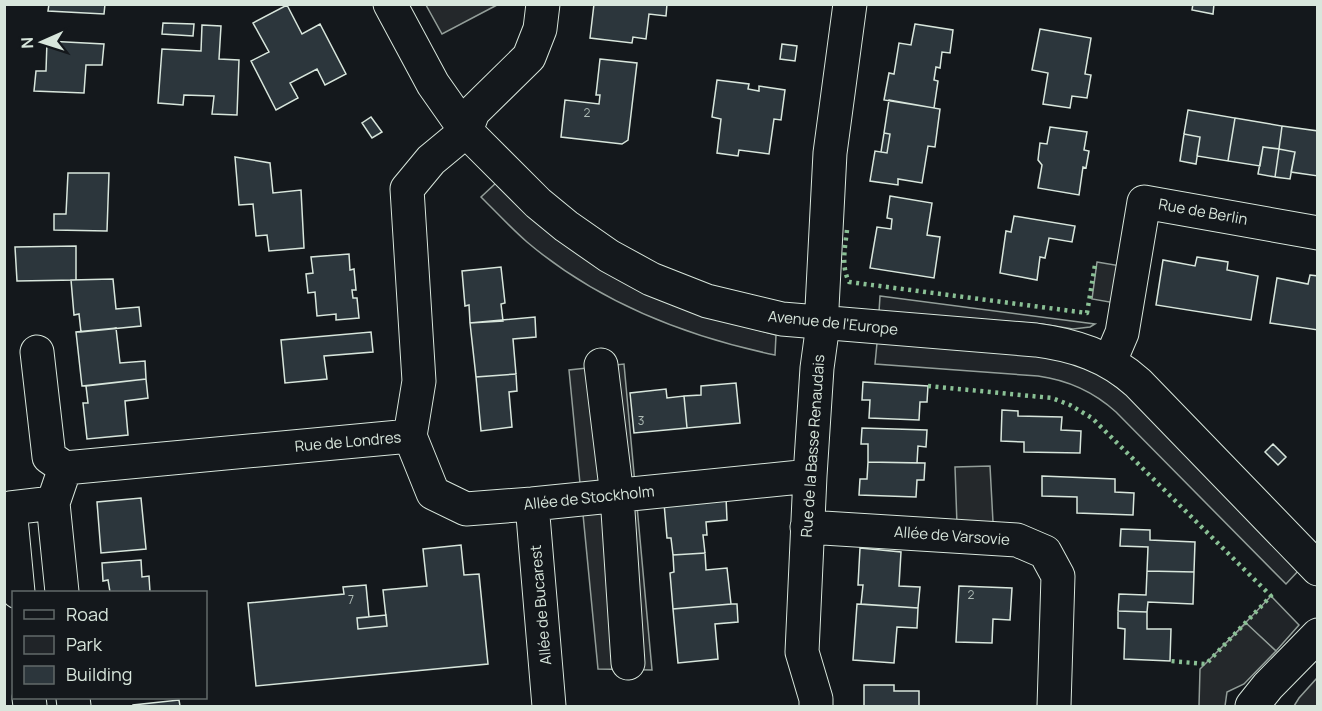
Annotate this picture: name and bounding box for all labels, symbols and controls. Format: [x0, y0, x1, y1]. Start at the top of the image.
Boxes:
north arrow [12, 12, 72, 72]
text: N [16, 36, 38, 49]
house number: 2 [584, 104, 591, 121]
street label: Rue de Berlin [1157, 193, 1249, 230]
street label: Avenue de l'Europe [767, 305, 899, 340]
street label: Rue de la Basse Renaudais [796, 354, 829, 538]
house number: 3 [638, 412, 644, 429]
street label: Rue de Londres [294, 426, 402, 457]
street label: Allée de Stockholm [523, 480, 655, 515]
street label: Allée de Varsovie [894, 521, 1011, 550]
street label: Allée de Bucarest [525, 544, 556, 666]
house number: 2 [968, 586, 975, 603]
legend [12, 591, 207, 699]
house number: 7 [348, 591, 354, 608]
text: Road [66, 602, 109, 626]
text: Park [66, 632, 103, 656]
text: Building [66, 662, 132, 686]

